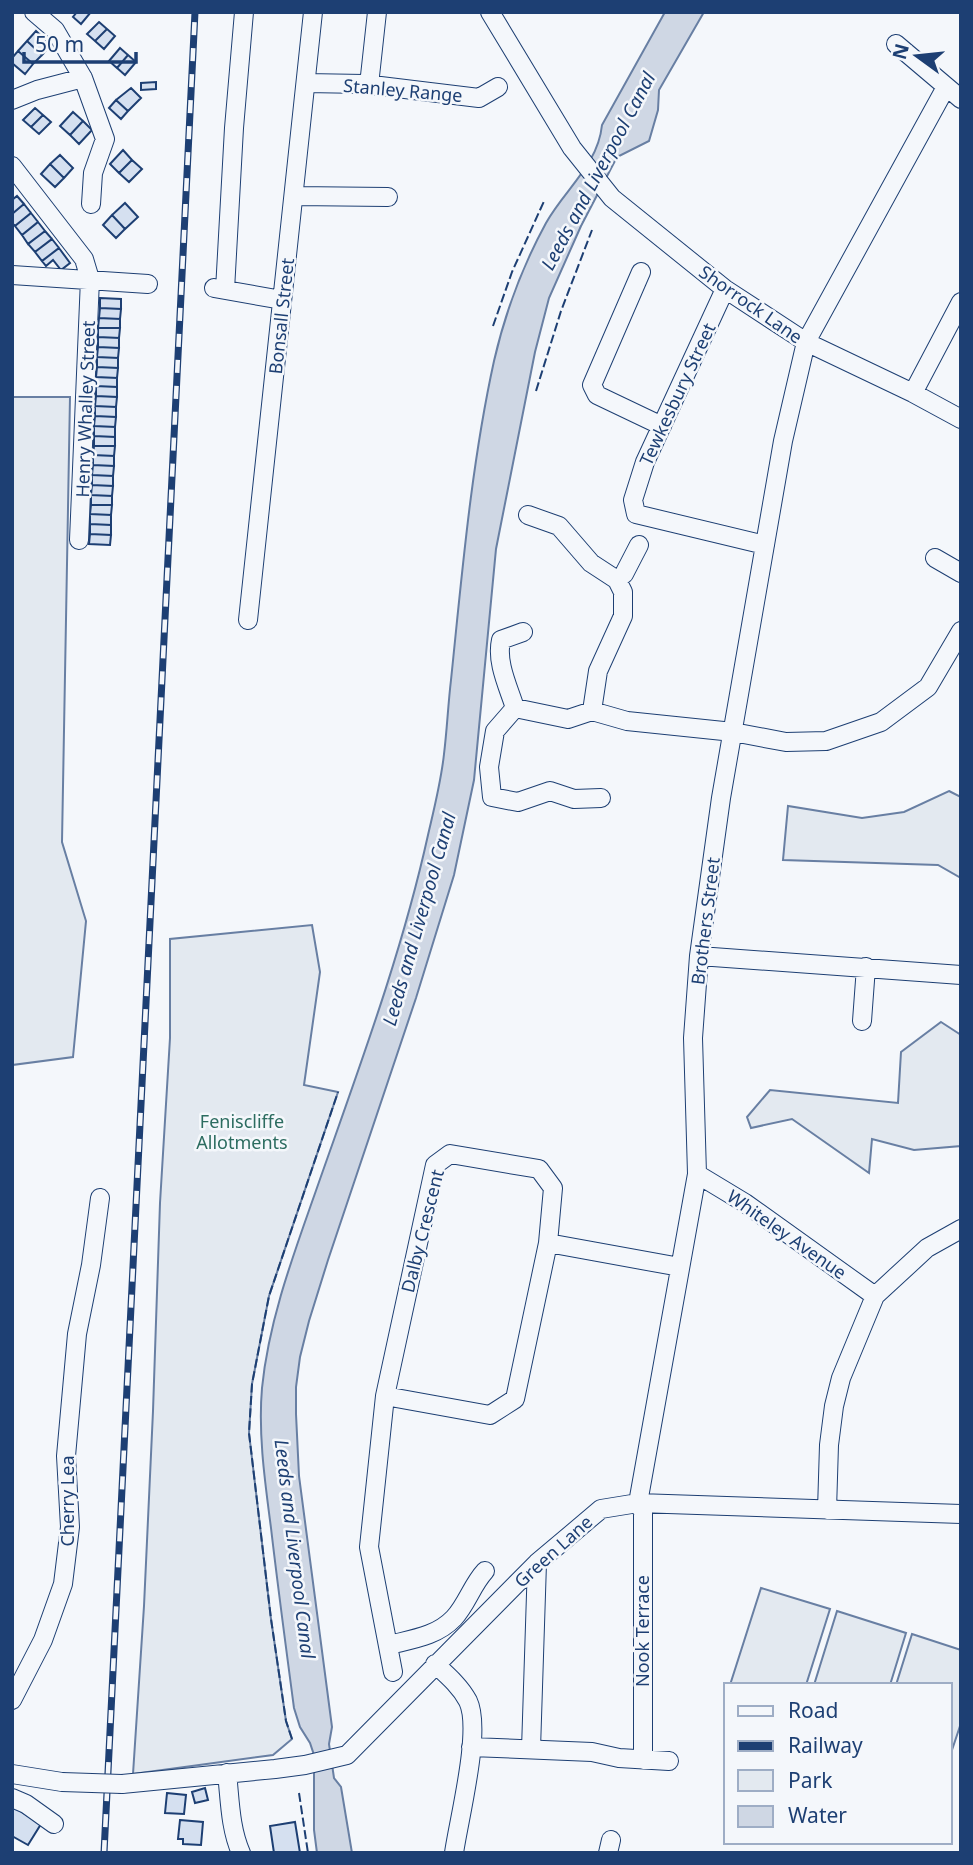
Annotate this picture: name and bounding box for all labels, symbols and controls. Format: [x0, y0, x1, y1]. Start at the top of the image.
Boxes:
scale bar [24, 21, 136, 65]
north arrow [882, 21, 952, 91]
text: 50 m [35, 30, 84, 58]
text: N [886, 41, 915, 62]
water label: Leeds and Liverpool Canal [535, 66, 662, 275]
street label: Stanley Range [342, 73, 464, 107]
street label: Bonsall Street [263, 256, 299, 375]
street label: Shorrock Lane [695, 259, 807, 349]
street label: Tewkesbury Street [633, 318, 721, 469]
street label: Henry Whalley Street [70, 320, 100, 498]
water label: Leeds and Liverpool Canal [376, 808, 462, 1029]
street label: Brothers Street [685, 855, 725, 986]
park label: Feniscliffe Allotments [196, 1109, 288, 1154]
street label: Dalby Crescent [395, 1166, 449, 1295]
street label: Whiteley Avenue [723, 1184, 851, 1284]
water label: Leeds and Liverpool Canal [269, 1438, 321, 1661]
street label: Cherry Lea [55, 1455, 79, 1547]
street label: Green Lane [509, 1510, 597, 1592]
street label: Nook Terrace [630, 1575, 654, 1687]
legend [724, 1683, 952, 1844]
text: Road [788, 1696, 838, 1724]
text: Railway [788, 1731, 863, 1759]
text: Park [788, 1766, 833, 1794]
text: Water [788, 1801, 847, 1829]

